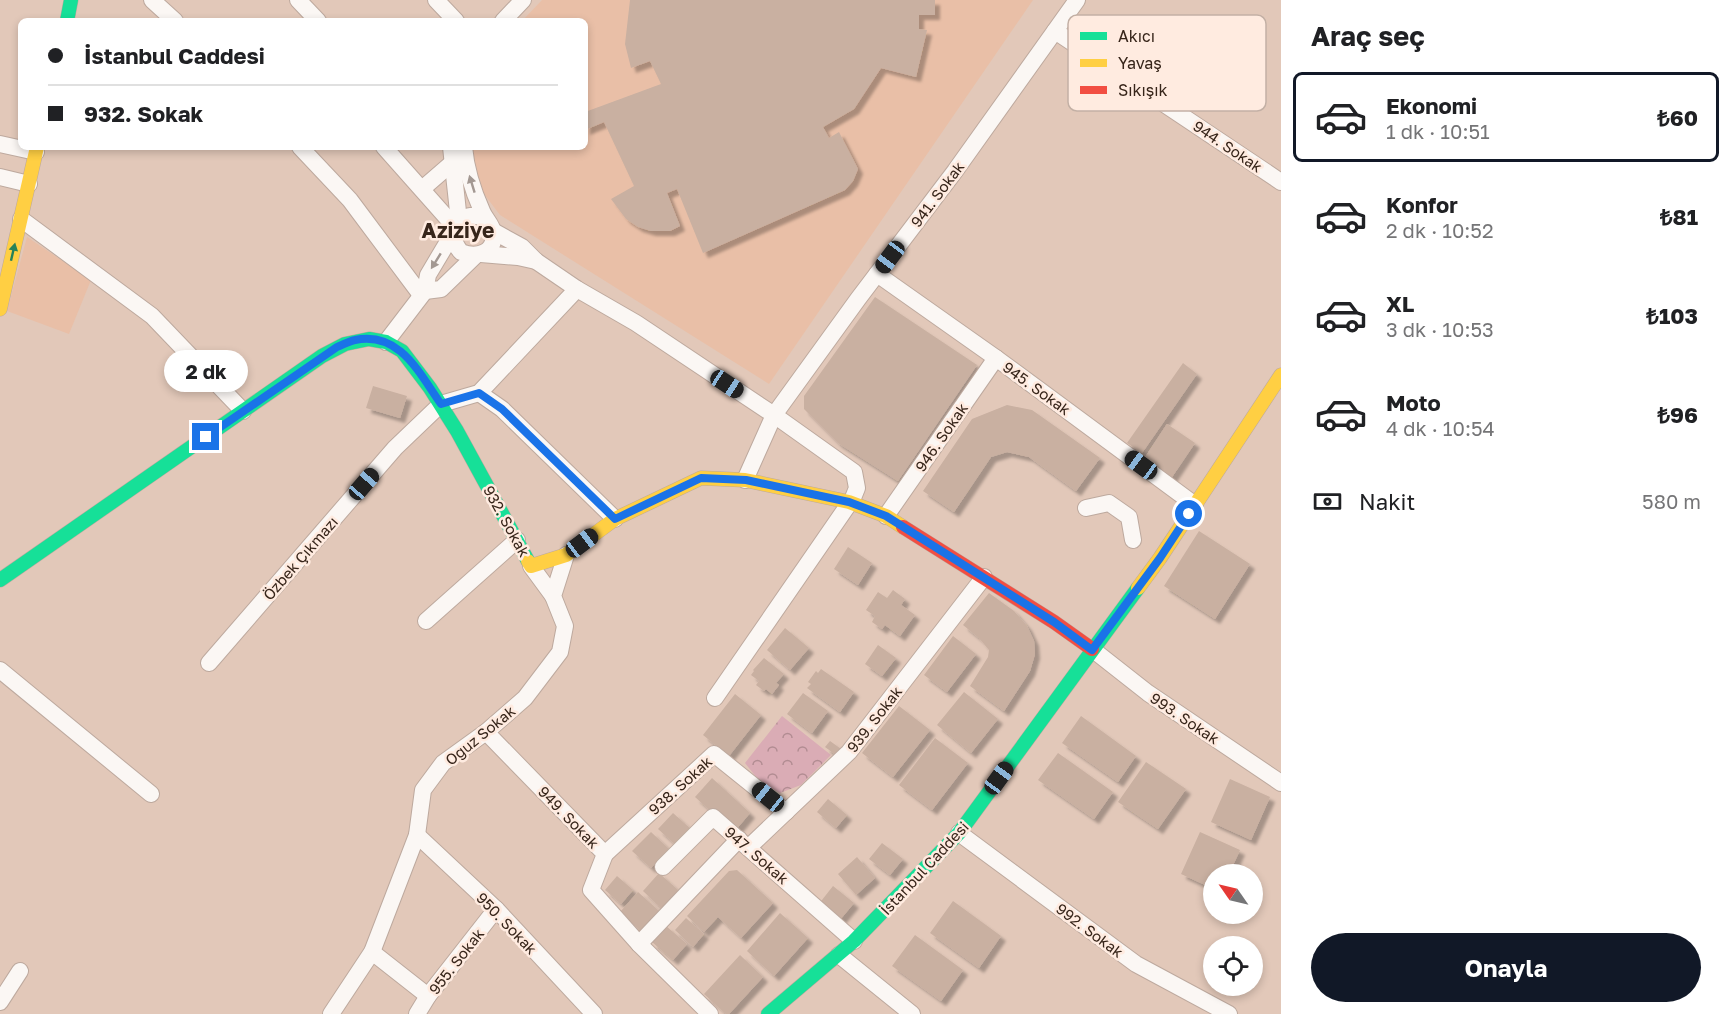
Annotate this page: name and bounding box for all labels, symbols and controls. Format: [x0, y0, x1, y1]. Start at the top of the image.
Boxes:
legend [1068, 15, 1266, 111]
text: Araç seç [1311, 20, 1425, 52]
text: Akıcı [1118, 26, 1155, 46]
text: İstanbul Caddesi [84, 42, 265, 69]
text: Yavaş [1118, 53, 1162, 73]
text: Sıkışık [1118, 80, 1168, 100]
icon: car [1314, 90, 1368, 144]
text: Ekonomi [1386, 92, 1477, 119]
text: 932. Sokak [84, 100, 203, 127]
text: ₺60 [1657, 104, 1698, 131]
street label: 944. Sokak [1190, 116, 1266, 176]
text: 1 dk · 10:51 [1386, 119, 1490, 143]
street label: 941. Sokak [906, 157, 968, 230]
one-way arrow [467, 175, 476, 193]
icon: car [1314, 189, 1368, 243]
text: Konfor [1386, 191, 1458, 218]
text: ₺81 [1660, 203, 1698, 230]
district label: Aziziye [422, 217, 494, 243]
text: 2 dk · 10:52 [1386, 218, 1494, 242]
car [872, 237, 908, 277]
one-way arrow [9, 242, 19, 261]
one-way arrow [431, 253, 442, 269]
icon: car [1314, 288, 1368, 342]
text: XL [1386, 290, 1414, 317]
text: ₺103 [1646, 302, 1698, 329]
text: 3 dk · 10:53 [1386, 317, 1494, 341]
callout: 2 dk [164, 350, 248, 392]
street label: 945. Sokak [1000, 357, 1075, 419]
text: 2 dk [185, 359, 227, 383]
car [707, 367, 747, 401]
icon: car [1314, 387, 1368, 441]
text: Moto [1386, 389, 1441, 416]
street label: 946. Sokak [911, 399, 971, 475]
text: ₺96 [1657, 401, 1698, 428]
text: 4 dk · 10:54 [1386, 416, 1495, 440]
route end [192, 423, 219, 450]
car [1121, 447, 1161, 483]
car [345, 465, 383, 503]
street label: 932. Sokak [480, 482, 534, 560]
icon: cash [1311, 485, 1344, 518]
text: Nakit [1359, 488, 1415, 515]
text: 580 m [1642, 489, 1701, 513]
route start [1175, 500, 1202, 527]
street label: Özbek Çıkmazı [259, 513, 341, 603]
car [562, 525, 602, 561]
street label: 939. Sokak [843, 682, 906, 756]
street label: 993. Sokak [1147, 688, 1223, 748]
street label: Oğuz Sokak [441, 701, 519, 769]
street label: 938. Sokak [645, 751, 716, 818]
car [981, 758, 1017, 798]
car [748, 779, 788, 815]
street label: 949. Sokak [535, 782, 603, 852]
street label: İstanbul Caddesi [876, 818, 972, 918]
street label: 947. Sokak [722, 823, 793, 888]
north arrow [1203, 864, 1263, 924]
map controls [1203, 864, 1263, 996]
street label: 950. Sokak [473, 888, 541, 958]
street label: 992. Sokak [1053, 899, 1127, 961]
street label: 955. Sokak [425, 924, 488, 998]
button: Onayla [1311, 933, 1701, 1002]
button: locate [1203, 936, 1263, 996]

